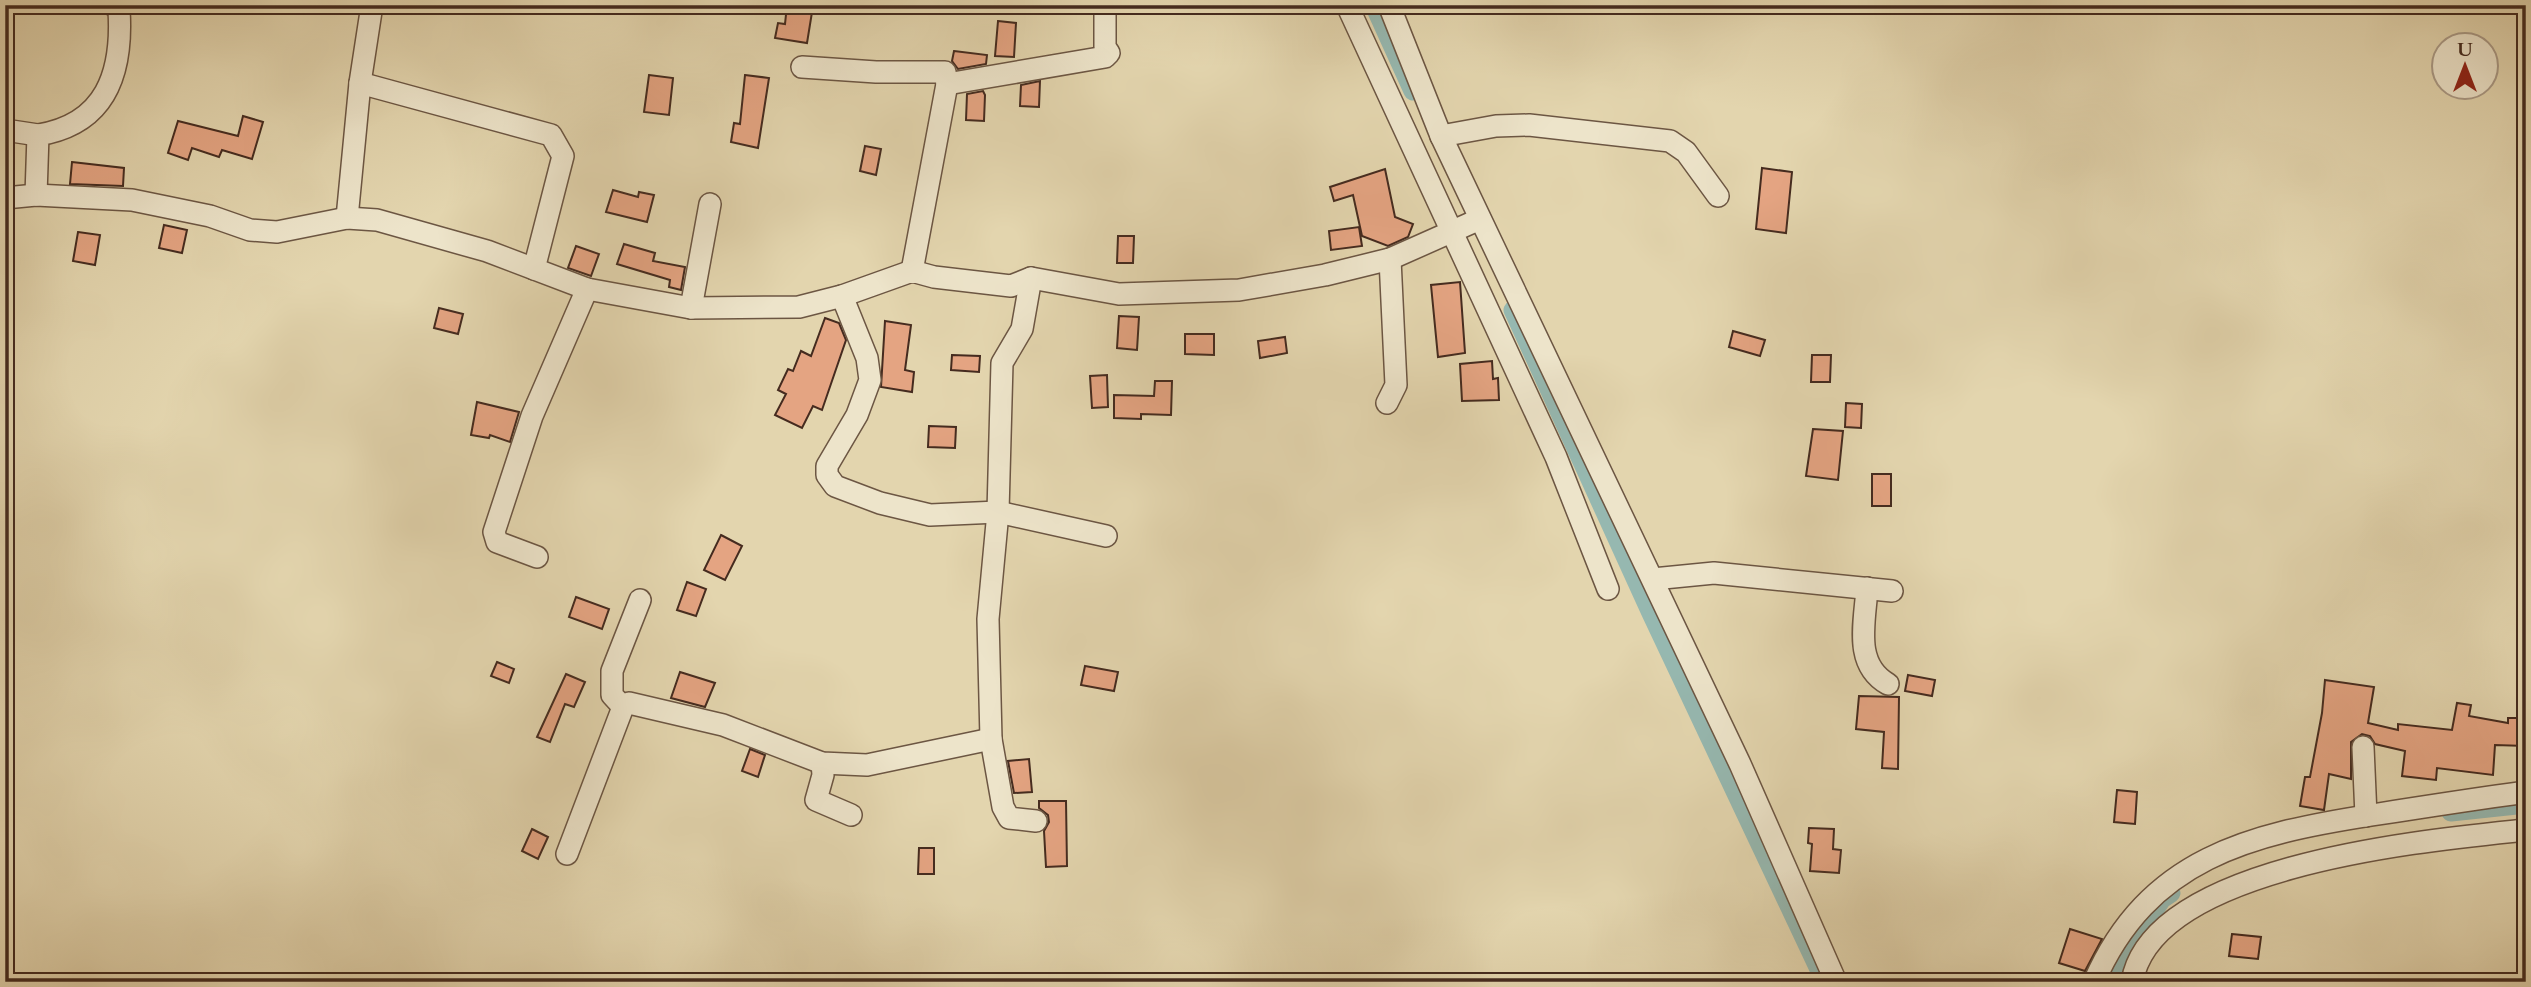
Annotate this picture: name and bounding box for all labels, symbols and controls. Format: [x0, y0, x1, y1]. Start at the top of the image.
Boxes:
north arrow [2430, 32, 2500, 102]
text: U [2457, 37, 2473, 63]

